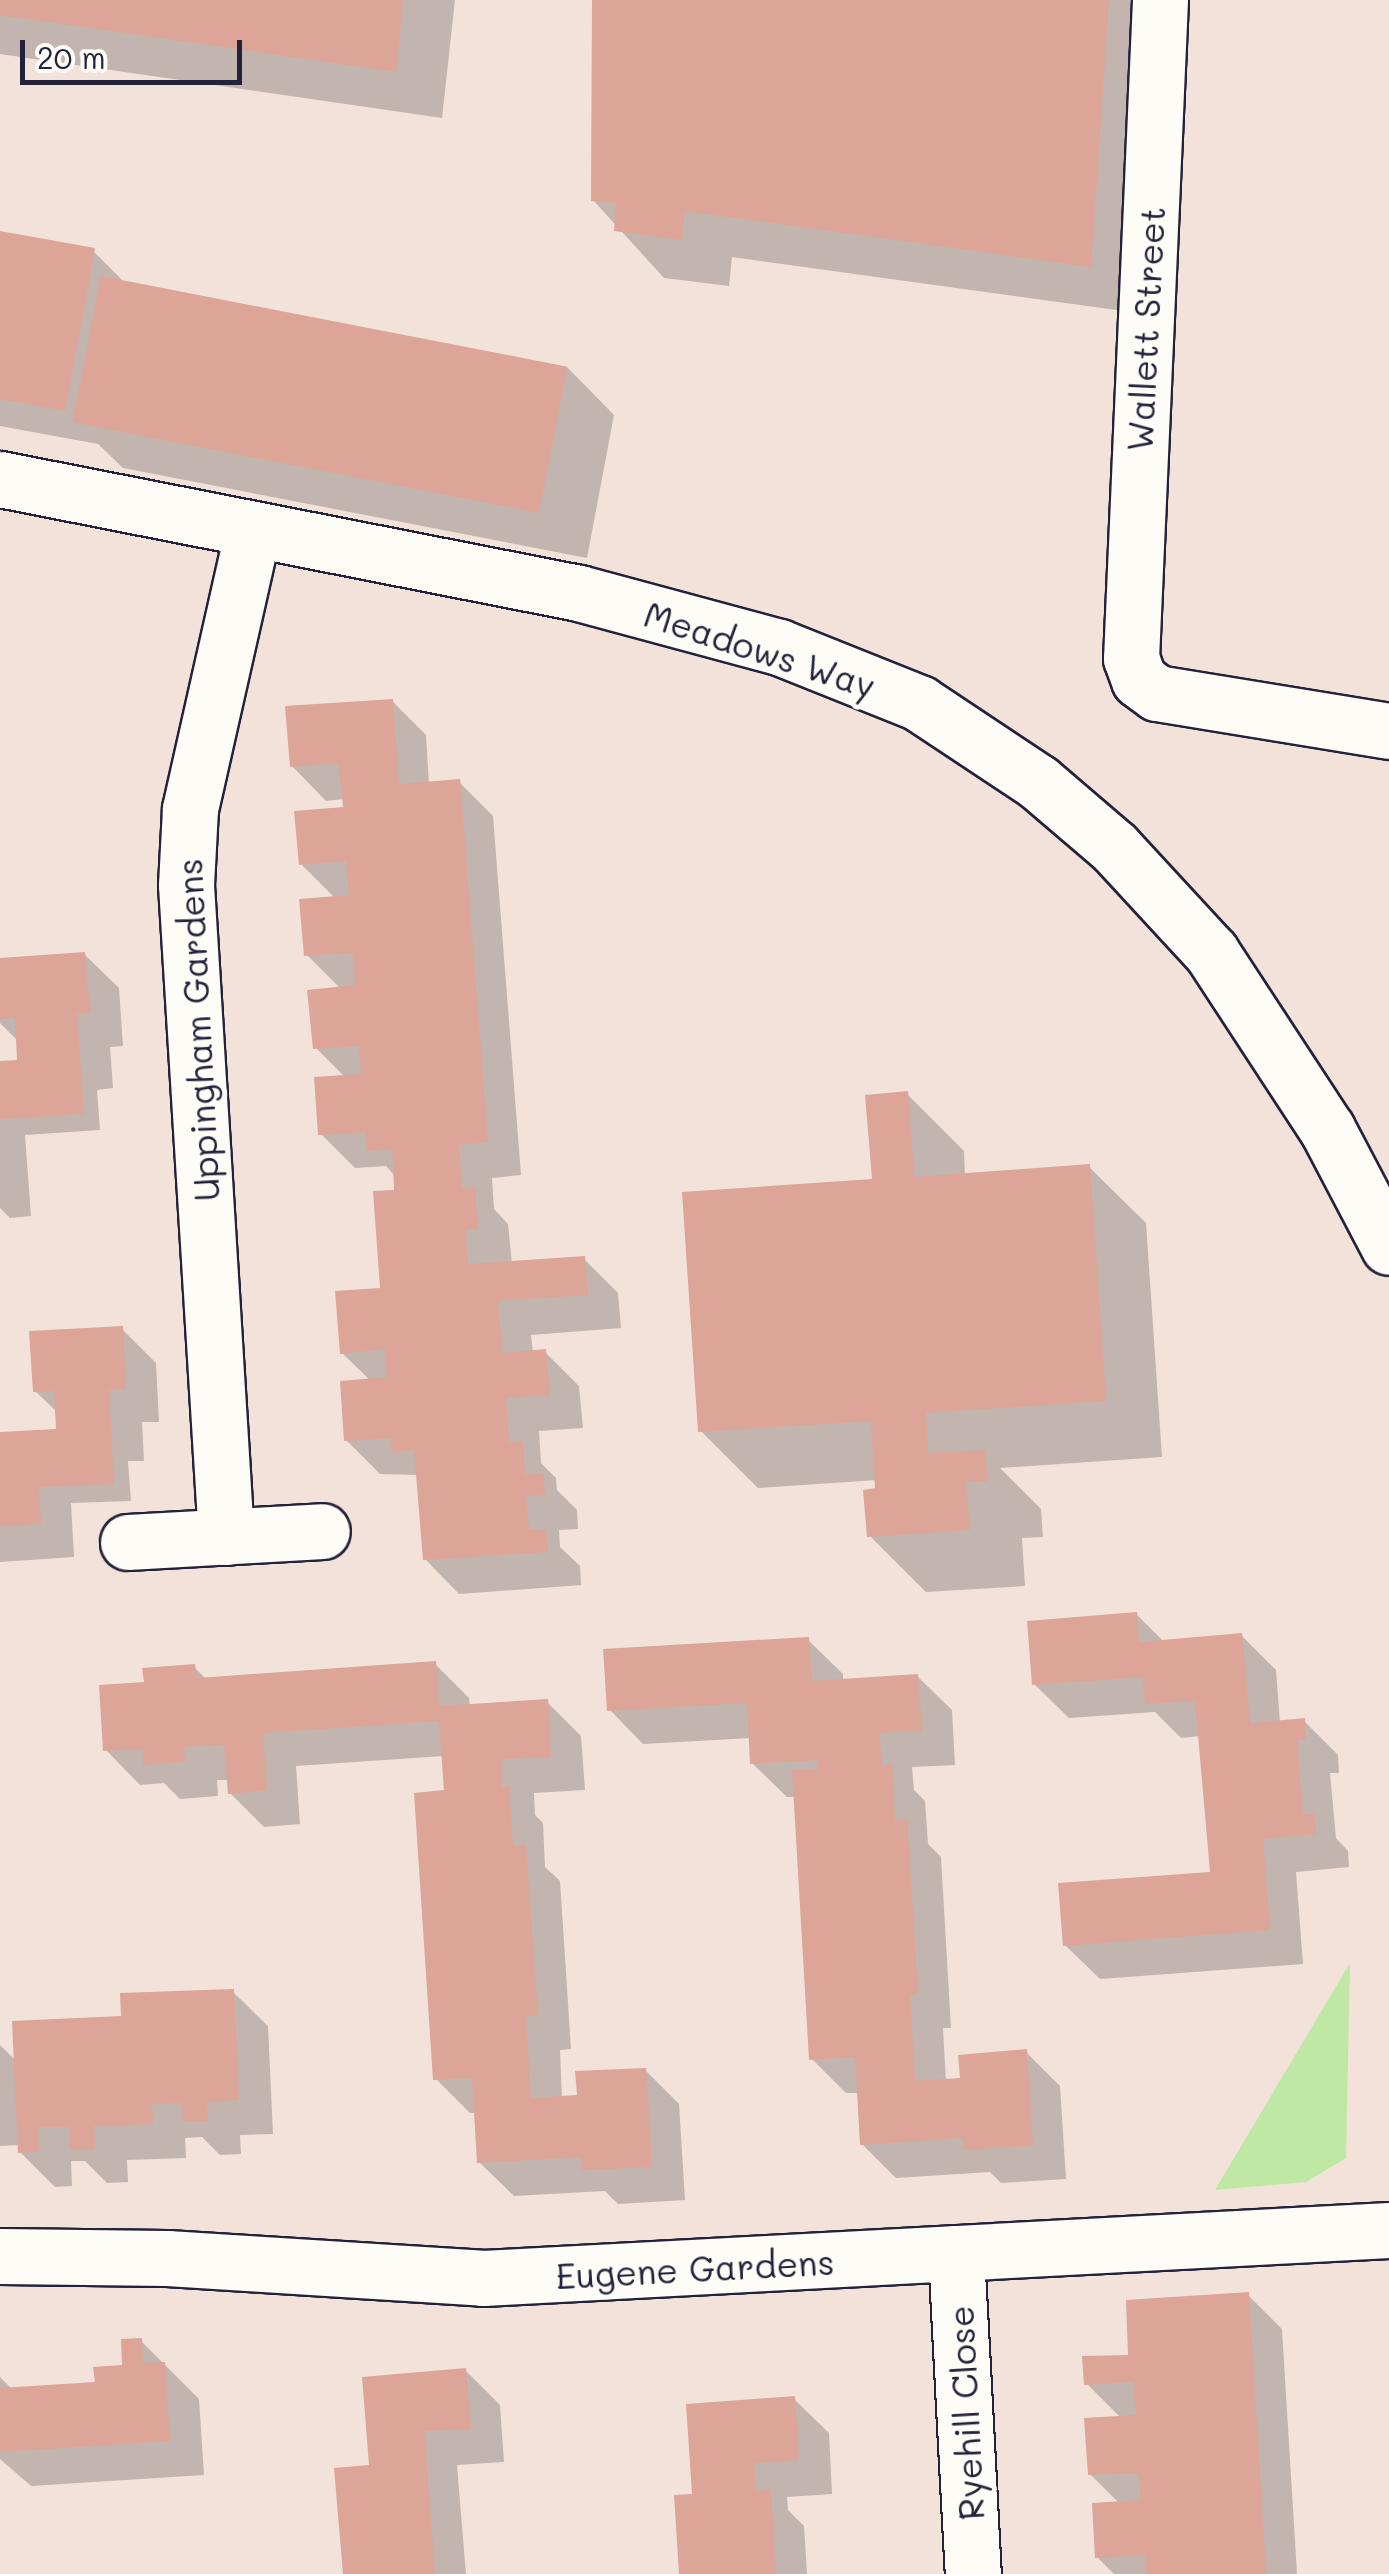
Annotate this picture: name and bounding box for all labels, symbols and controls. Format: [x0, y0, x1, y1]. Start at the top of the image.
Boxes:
scale bar [25, 20, 248, 82]
text: 20 m [37, 37, 106, 77]
street label: Wallett Street [1118, 205, 1172, 453]
street label: Meadows Way [639, 592, 881, 706]
street label: Uppingham Gardens [167, 858, 227, 1202]
street label: Eugene Gardens [555, 2240, 835, 2296]
street label: Ryehill Close [938, 2305, 992, 2521]

